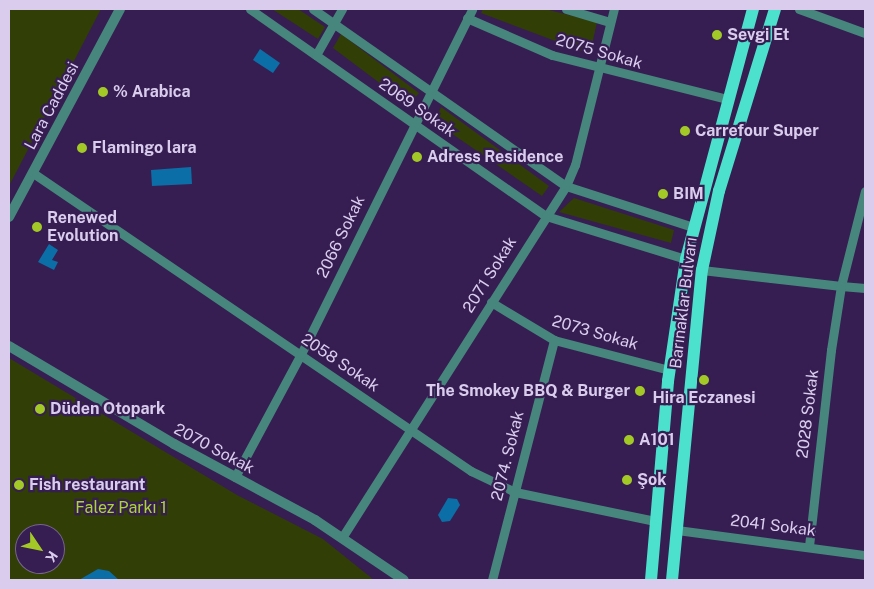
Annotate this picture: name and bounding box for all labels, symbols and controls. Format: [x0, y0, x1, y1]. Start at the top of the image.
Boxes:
place label: Sevgi Et [727, 25, 789, 45]
marker: Sevgi Et [711, 29, 723, 41]
street label: 2075 Sokak [554, 30, 644, 74]
street label: Lara Caddesi [21, 59, 83, 153]
street label: 2069 Sokak [375, 75, 459, 141]
place label: % Arabica [113, 82, 191, 102]
marker: % Arabica [97, 86, 109, 98]
place label: Carrefour Super [695, 121, 819, 141]
marker: Carrefour Super [679, 125, 691, 137]
place label: Flamingo lara [92, 138, 197, 158]
marker: Flamingo lara [76, 142, 88, 154]
place label: Adress Residence [427, 147, 563, 167]
marker: Adress Residence [411, 151, 423, 163]
place label: BIM [673, 184, 704, 204]
marker: BIM [657, 188, 669, 200]
street label: 2066 Sokak [313, 193, 369, 281]
place label: Renewed Evolution [47, 208, 118, 246]
marker: Renewed Evolution [31, 221, 43, 233]
street label: 2071 Sokak [459, 234, 521, 316]
street label: Barınaklar Bulvarı [666, 236, 702, 370]
street label: 2073 Sokak [550, 312, 640, 354]
street label: 2058 Sokak [297, 330, 383, 396]
street label: 2028 Sokak [793, 368, 823, 460]
marker: Hira Eczanesi [698, 374, 710, 386]
place label: The Smokey BBQ & Burger [426, 381, 630, 401]
marker: The Smokey BBQ & Burger [634, 385, 646, 397]
place label: Hira Eczanesi [653, 388, 755, 408]
place label: Düden Otopark [50, 399, 165, 419]
marker: Düden Otopark [34, 403, 46, 415]
street label: 2074. Sokak [488, 409, 528, 503]
street label: 2070 Sokak [170, 420, 258, 478]
place label: A101 [639, 430, 675, 450]
marker: A101 [623, 434, 635, 446]
place label: Şok [637, 470, 666, 490]
marker: Şok [621, 474, 633, 486]
place label: Fish restaurant [29, 475, 145, 495]
marker: Fish restaurant [13, 479, 25, 491]
park label: Falez Parkı 1 [75, 498, 167, 518]
street label: 2041 Sokak [729, 511, 817, 541]
north arrow [15, 524, 65, 574]
text: K [42, 548, 61, 565]

